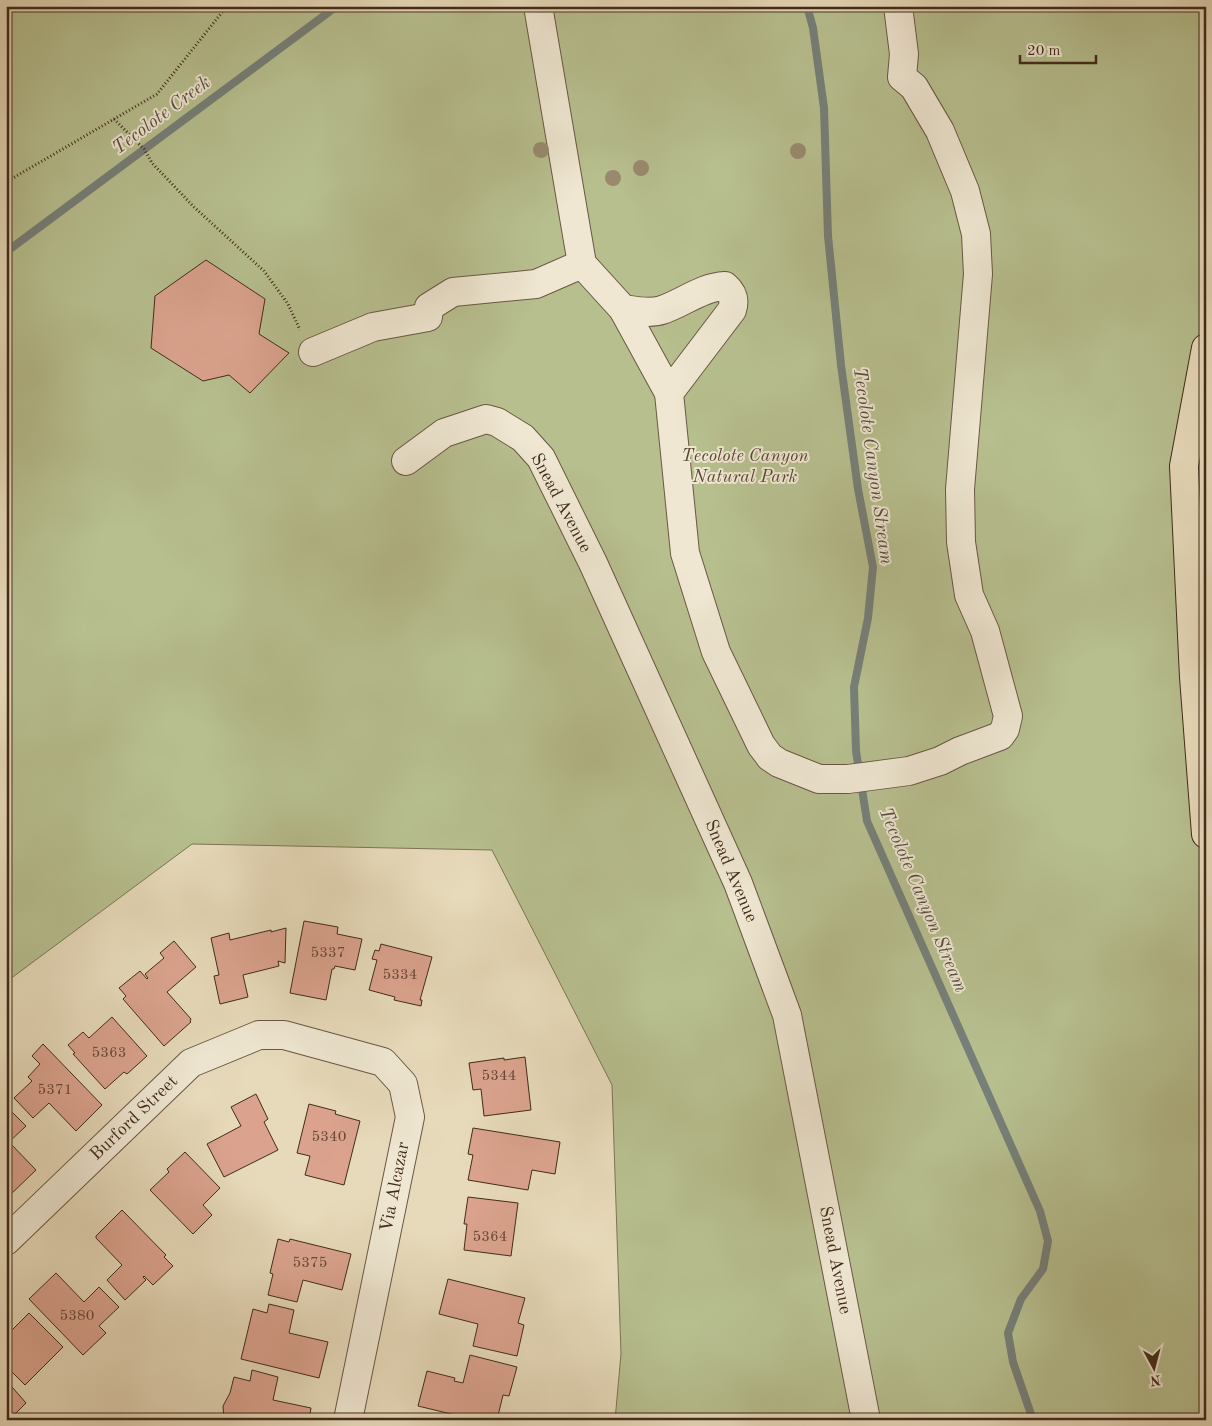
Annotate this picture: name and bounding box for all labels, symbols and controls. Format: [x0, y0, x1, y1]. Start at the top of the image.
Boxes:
scale bar [1020, 32, 1096, 64]
text: 20 m [1027, 44, 1061, 59]
water label: Tecolote Creek [110, 73, 214, 159]
water label: Tecolote Canyon Stream [849, 366, 895, 566]
park label: Tecolote Canyon Natural Park [681, 447, 809, 486]
street label: Snead Avenue [527, 450, 595, 556]
water label: Tecolote Canyon Stream [874, 805, 970, 995]
street label: Snead Avenue [701, 817, 761, 925]
house number: 5337 [311, 946, 345, 961]
house number: 5334 [383, 968, 417, 983]
house number: 5363 [92, 1046, 126, 1061]
house number: 5344 [482, 1069, 516, 1084]
street label: Burford Street [87, 1072, 181, 1164]
house number: 5371 [38, 1083, 72, 1098]
house number: 5340 [312, 1130, 346, 1145]
street label: Via Alcazar [377, 1140, 413, 1234]
street label: Snead Avenue [816, 1204, 854, 1316]
house number: 5364 [473, 1230, 507, 1245]
house number: 5375 [293, 1256, 327, 1271]
house number: 5380 [60, 1309, 94, 1324]
north arrow [1130, 1344, 1180, 1394]
text: N [1149, 1372, 1162, 1388]

